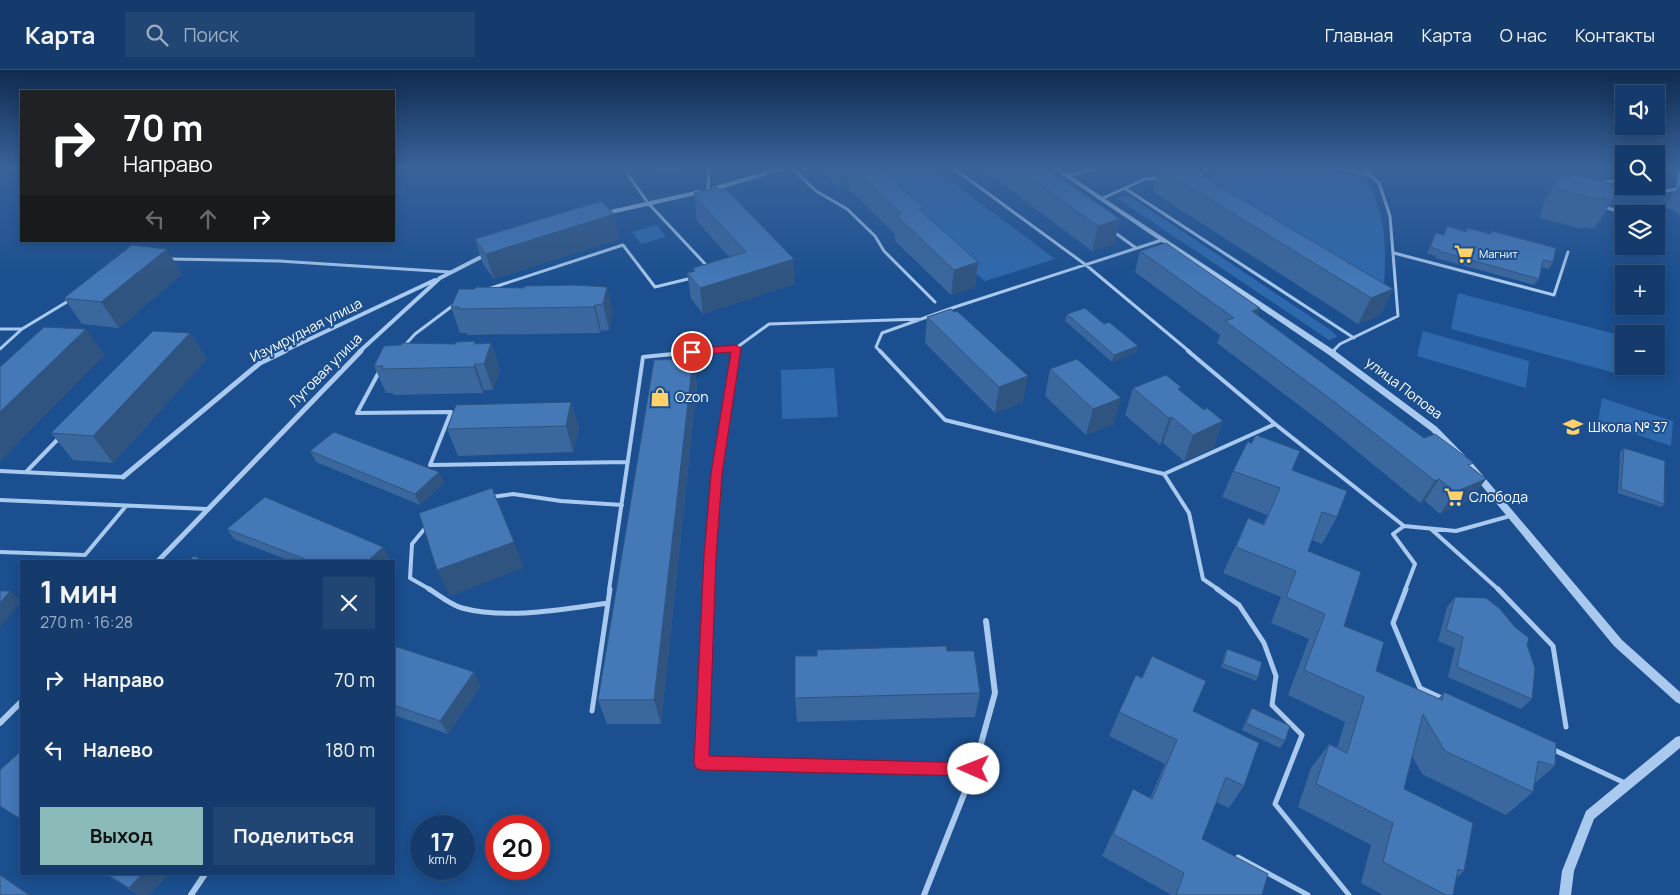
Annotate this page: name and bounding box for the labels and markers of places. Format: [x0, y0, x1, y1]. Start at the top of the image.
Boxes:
supermarket icon: Магнит [1453, 243, 1475, 265]
place label: Магнит [1479, 246, 1518, 261]
pin [671, 331, 713, 373]
shop icon: Ozon [649, 386, 671, 408]
place label: Ozon [675, 387, 709, 406]
school or university icon: Школа № 37 [1562, 416, 1584, 438]
place label: Школа № 37 [1588, 417, 1667, 436]
supermarket icon: Слобода [1443, 486, 1465, 508]
place label: Слобода [1469, 487, 1528, 506]

